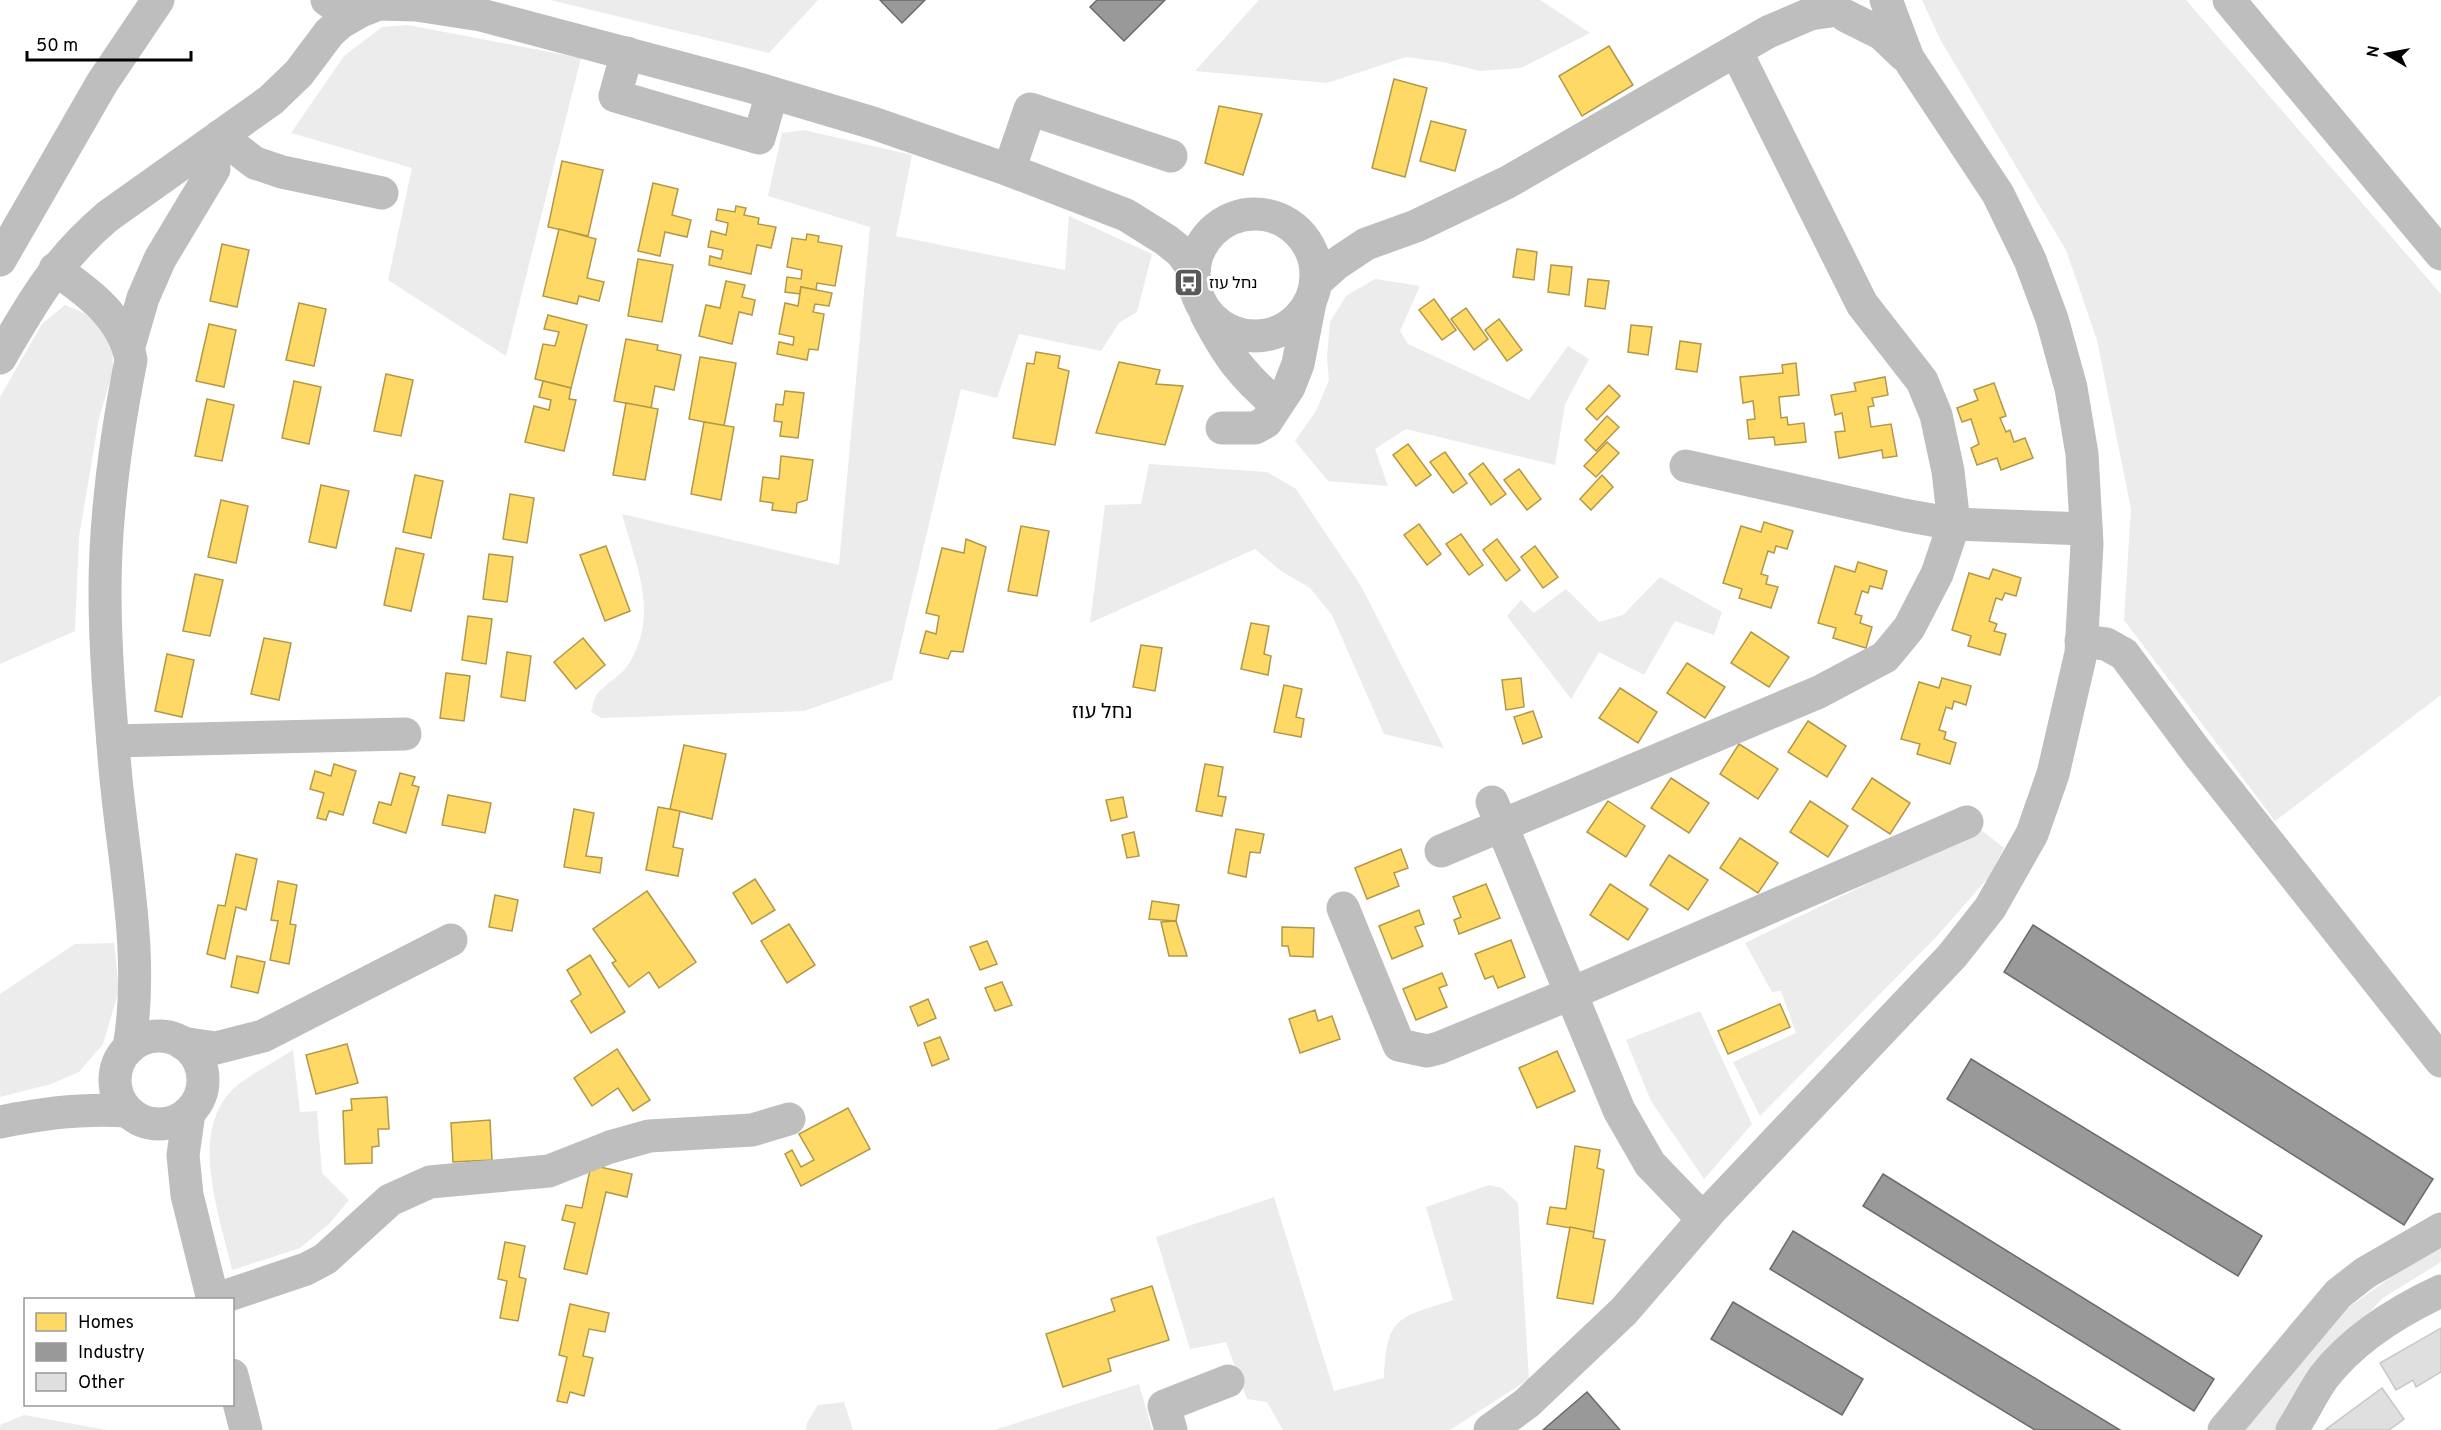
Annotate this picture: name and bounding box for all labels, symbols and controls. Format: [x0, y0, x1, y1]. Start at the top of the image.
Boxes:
scale bar [27, 24, 190, 62]
north arrow [2357, 24, 2417, 84]
text: 50 m [36, 35, 78, 58]
text: N [2363, 44, 2385, 59]
bus stop icon: נחל עוז [1172, 266, 1204, 298]
place label: נחל עוז [1209, 274, 1257, 294]
district label: נחל עוז [1072, 700, 1132, 726]
legend [24, 1298, 234, 1406]
text: Homes [78, 1312, 134, 1335]
text: Industry [78, 1342, 145, 1365]
text: Other [78, 1372, 125, 1395]

